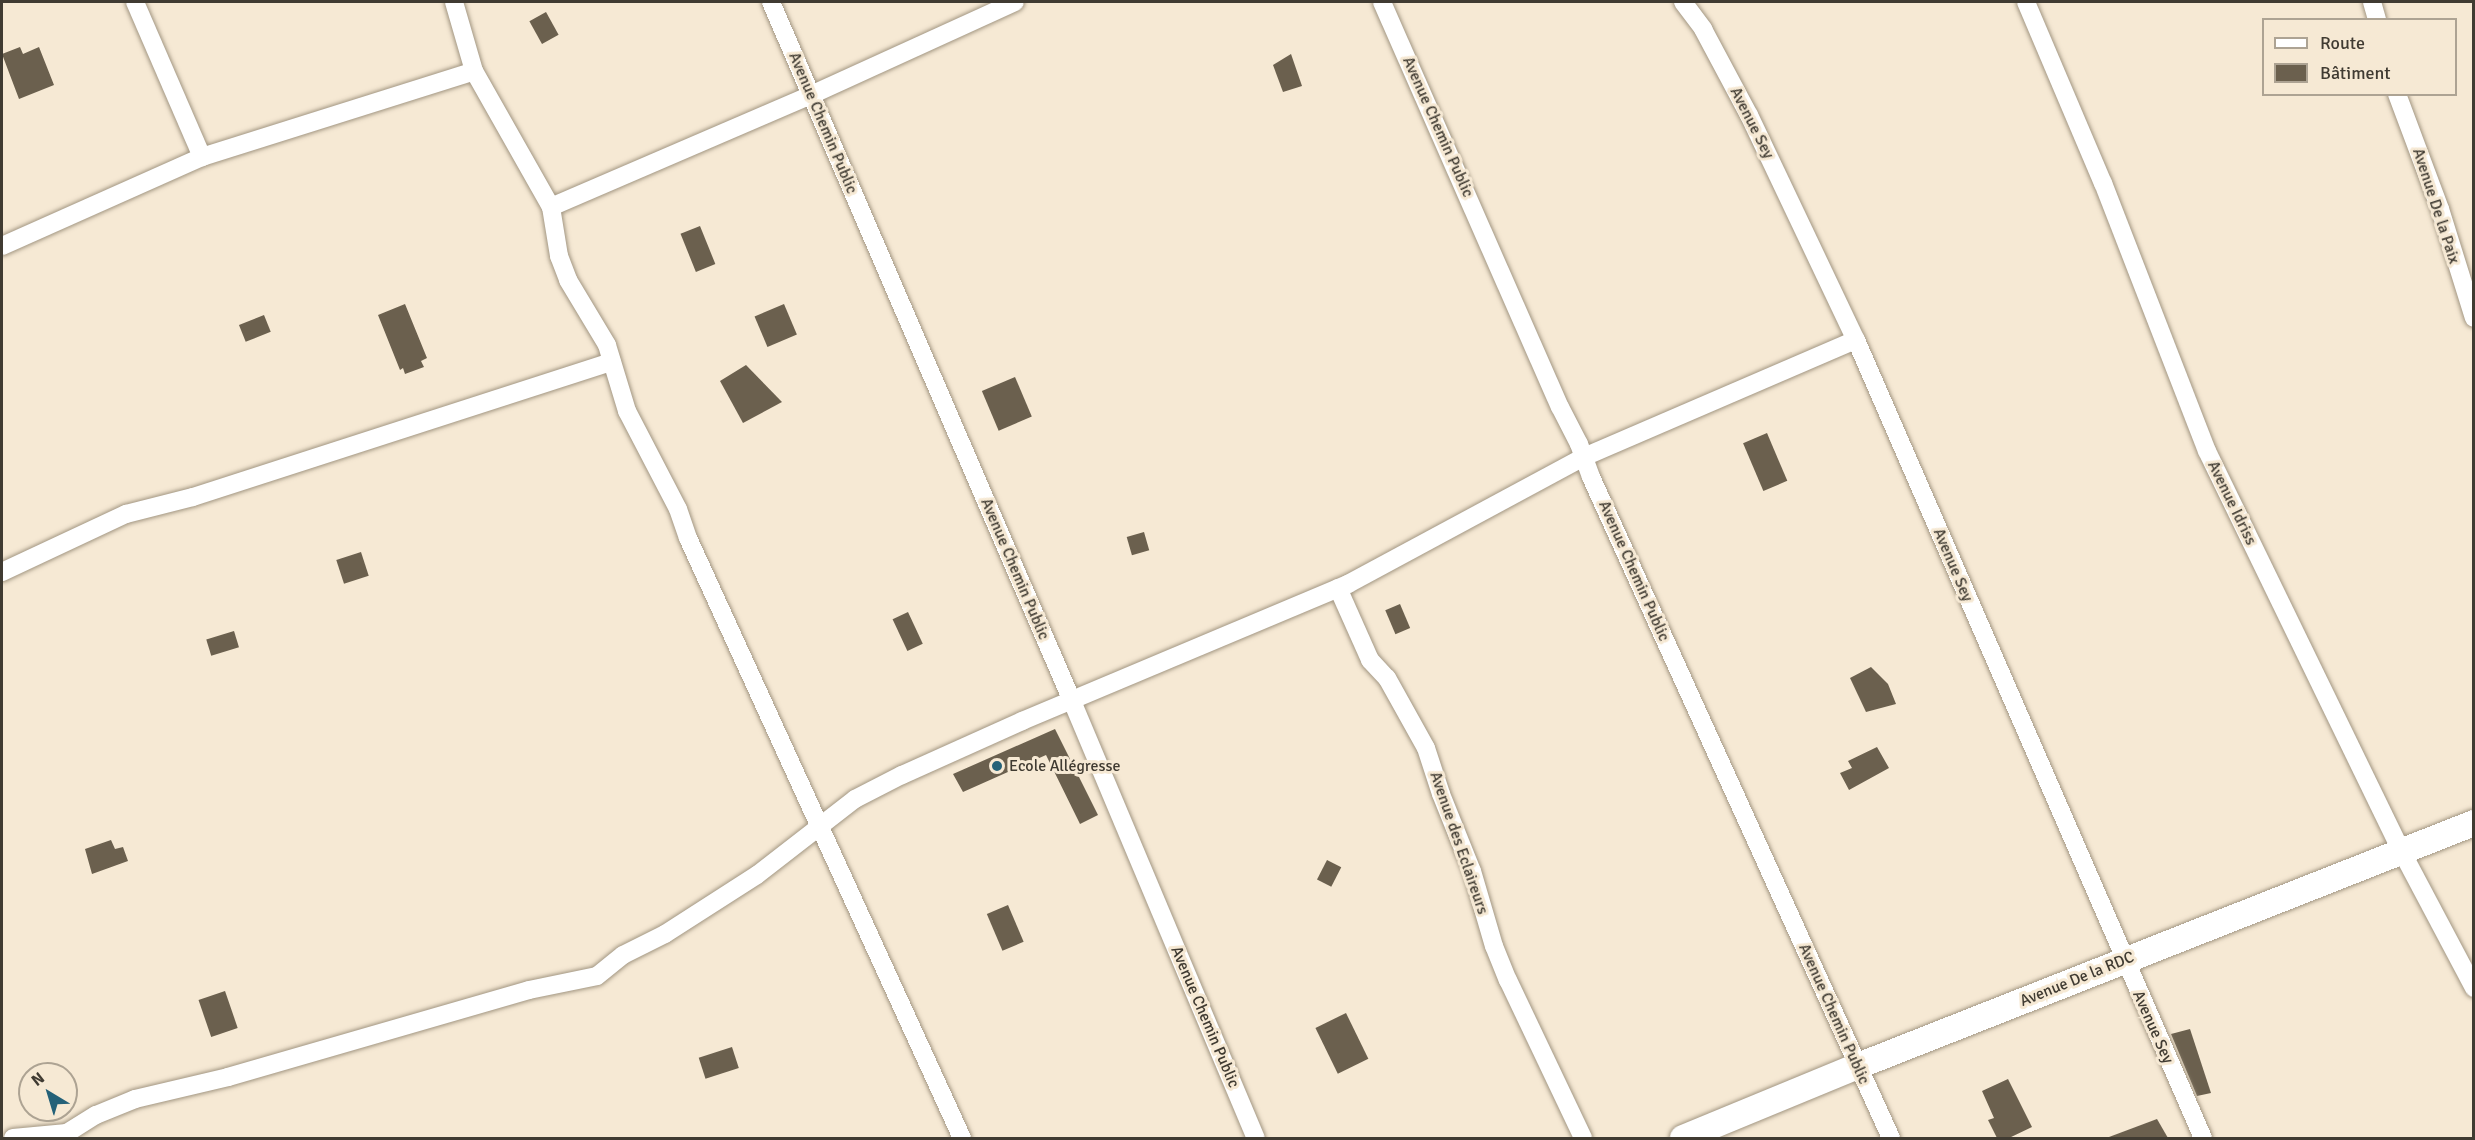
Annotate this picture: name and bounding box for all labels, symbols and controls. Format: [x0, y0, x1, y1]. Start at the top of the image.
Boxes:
legend [2262, 18, 2457, 96]
text: Route [2320, 32, 2365, 54]
street label: Avenue Chemin Public [784, 49, 862, 197]
street label: Avenue Chemin Public [1398, 54, 1478, 200]
text: Bâtiment [2320, 62, 2391, 84]
street label: Avenue Sey [1726, 84, 1778, 162]
street label: Avenue De la Paix [2408, 146, 2464, 266]
street label: Avenue Idriss [2203, 458, 2261, 548]
street label: Avenue Chemin Public [976, 495, 1054, 643]
street label: Avenue Chemin Public [1594, 498, 1674, 644]
street label: Avenue Sey [1929, 525, 1977, 605]
place label: Ecole Allégresse [1009, 756, 1120, 776]
marker: Ecole Allégresse [990, 759, 1004, 773]
street label: Avenue des Eclaireurs [1426, 769, 1492, 917]
street label: Avenue Chemin Public [1794, 941, 1874, 1087]
street label: Avenue Chemin Public [1166, 943, 1244, 1091]
street label: Avenue De la RDC [2017, 947, 2137, 1011]
street label: Avenue Sey [2128, 988, 2178, 1066]
north arrow [18, 1062, 78, 1122]
text: N [28, 1068, 49, 1091]

